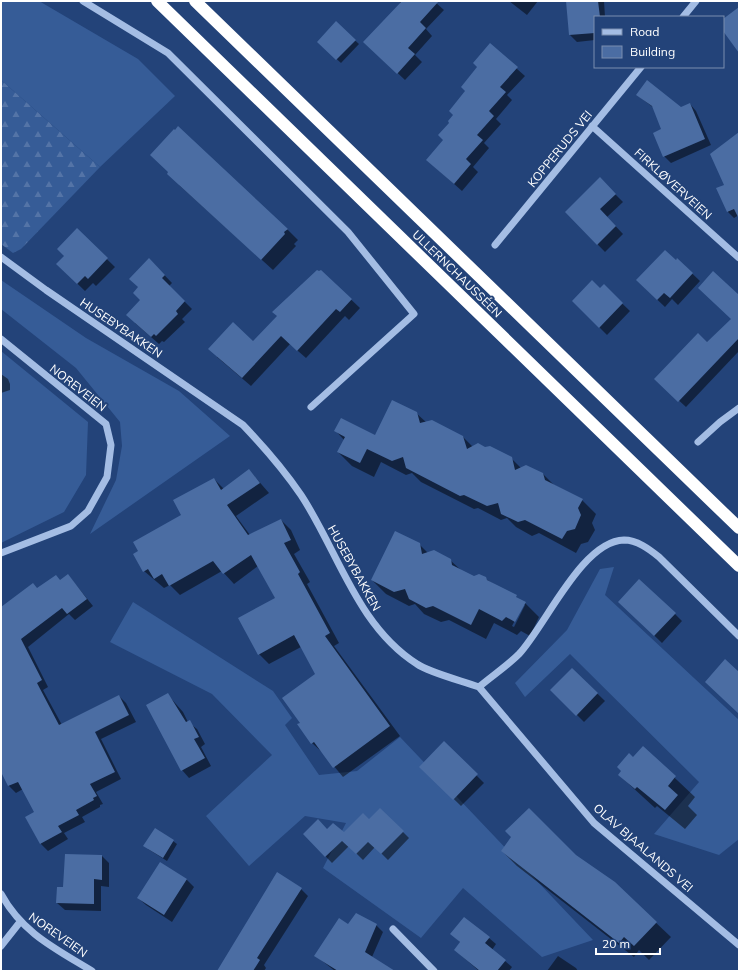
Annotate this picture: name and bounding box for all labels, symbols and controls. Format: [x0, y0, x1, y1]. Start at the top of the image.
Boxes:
legend [594, 16, 724, 68]
text: Road [630, 24, 659, 39]
text: Building [630, 44, 675, 59]
street label: KOPPERUDS VEI [524, 107, 595, 190]
street label: FIRKLØVERVEIEN [631, 145, 715, 222]
street label: ULLERNCHAUSSÉEN [409, 227, 505, 320]
street label: HUSEBYBAKKEN [77, 295, 165, 361]
street label: NOREVEIEN [47, 361, 110, 414]
street label: HUSEBYBAKKEN [325, 522, 384, 613]
street label: OLAV BJAALANDS VEI [590, 800, 696, 895]
street label: NOREVEIEN [26, 909, 90, 960]
scale bar [596, 930, 660, 956]
text: 20 m [602, 936, 630, 951]

